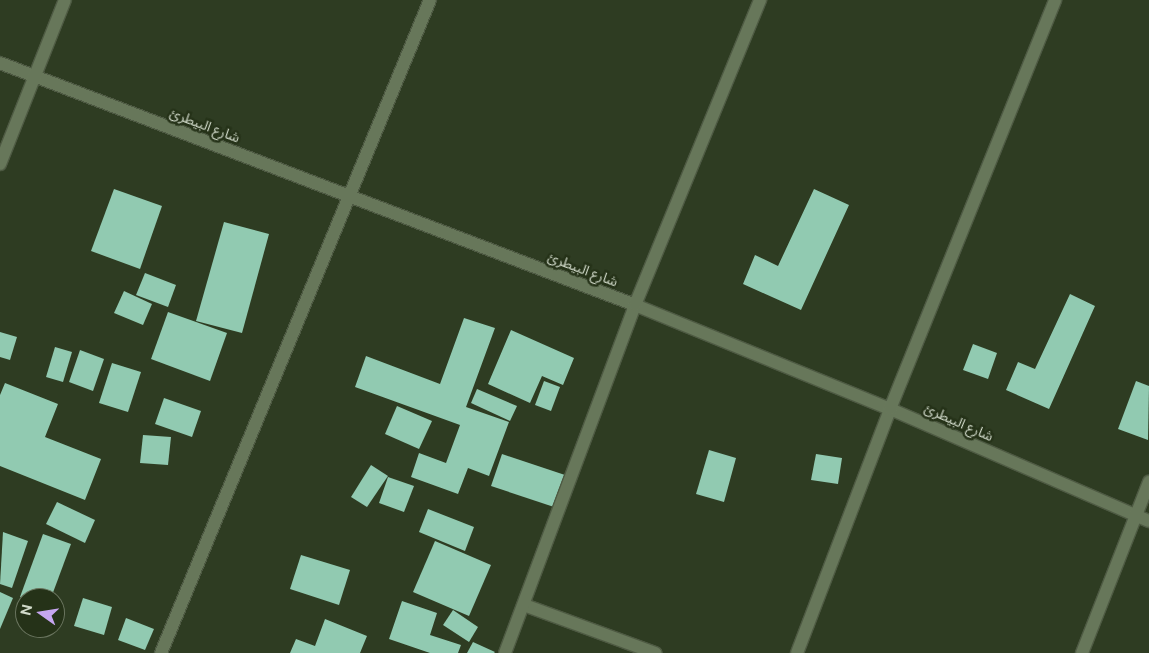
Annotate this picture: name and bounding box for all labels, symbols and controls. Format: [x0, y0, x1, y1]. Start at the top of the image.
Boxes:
street label: شارع البيطرئ [168, 104, 242, 146]
street label: شارع البيطرئ [546, 248, 620, 290]
street label: شارع البيطرئ [922, 399, 996, 445]
north arrow [15, 588, 65, 638]
text: N [17, 603, 35, 617]

